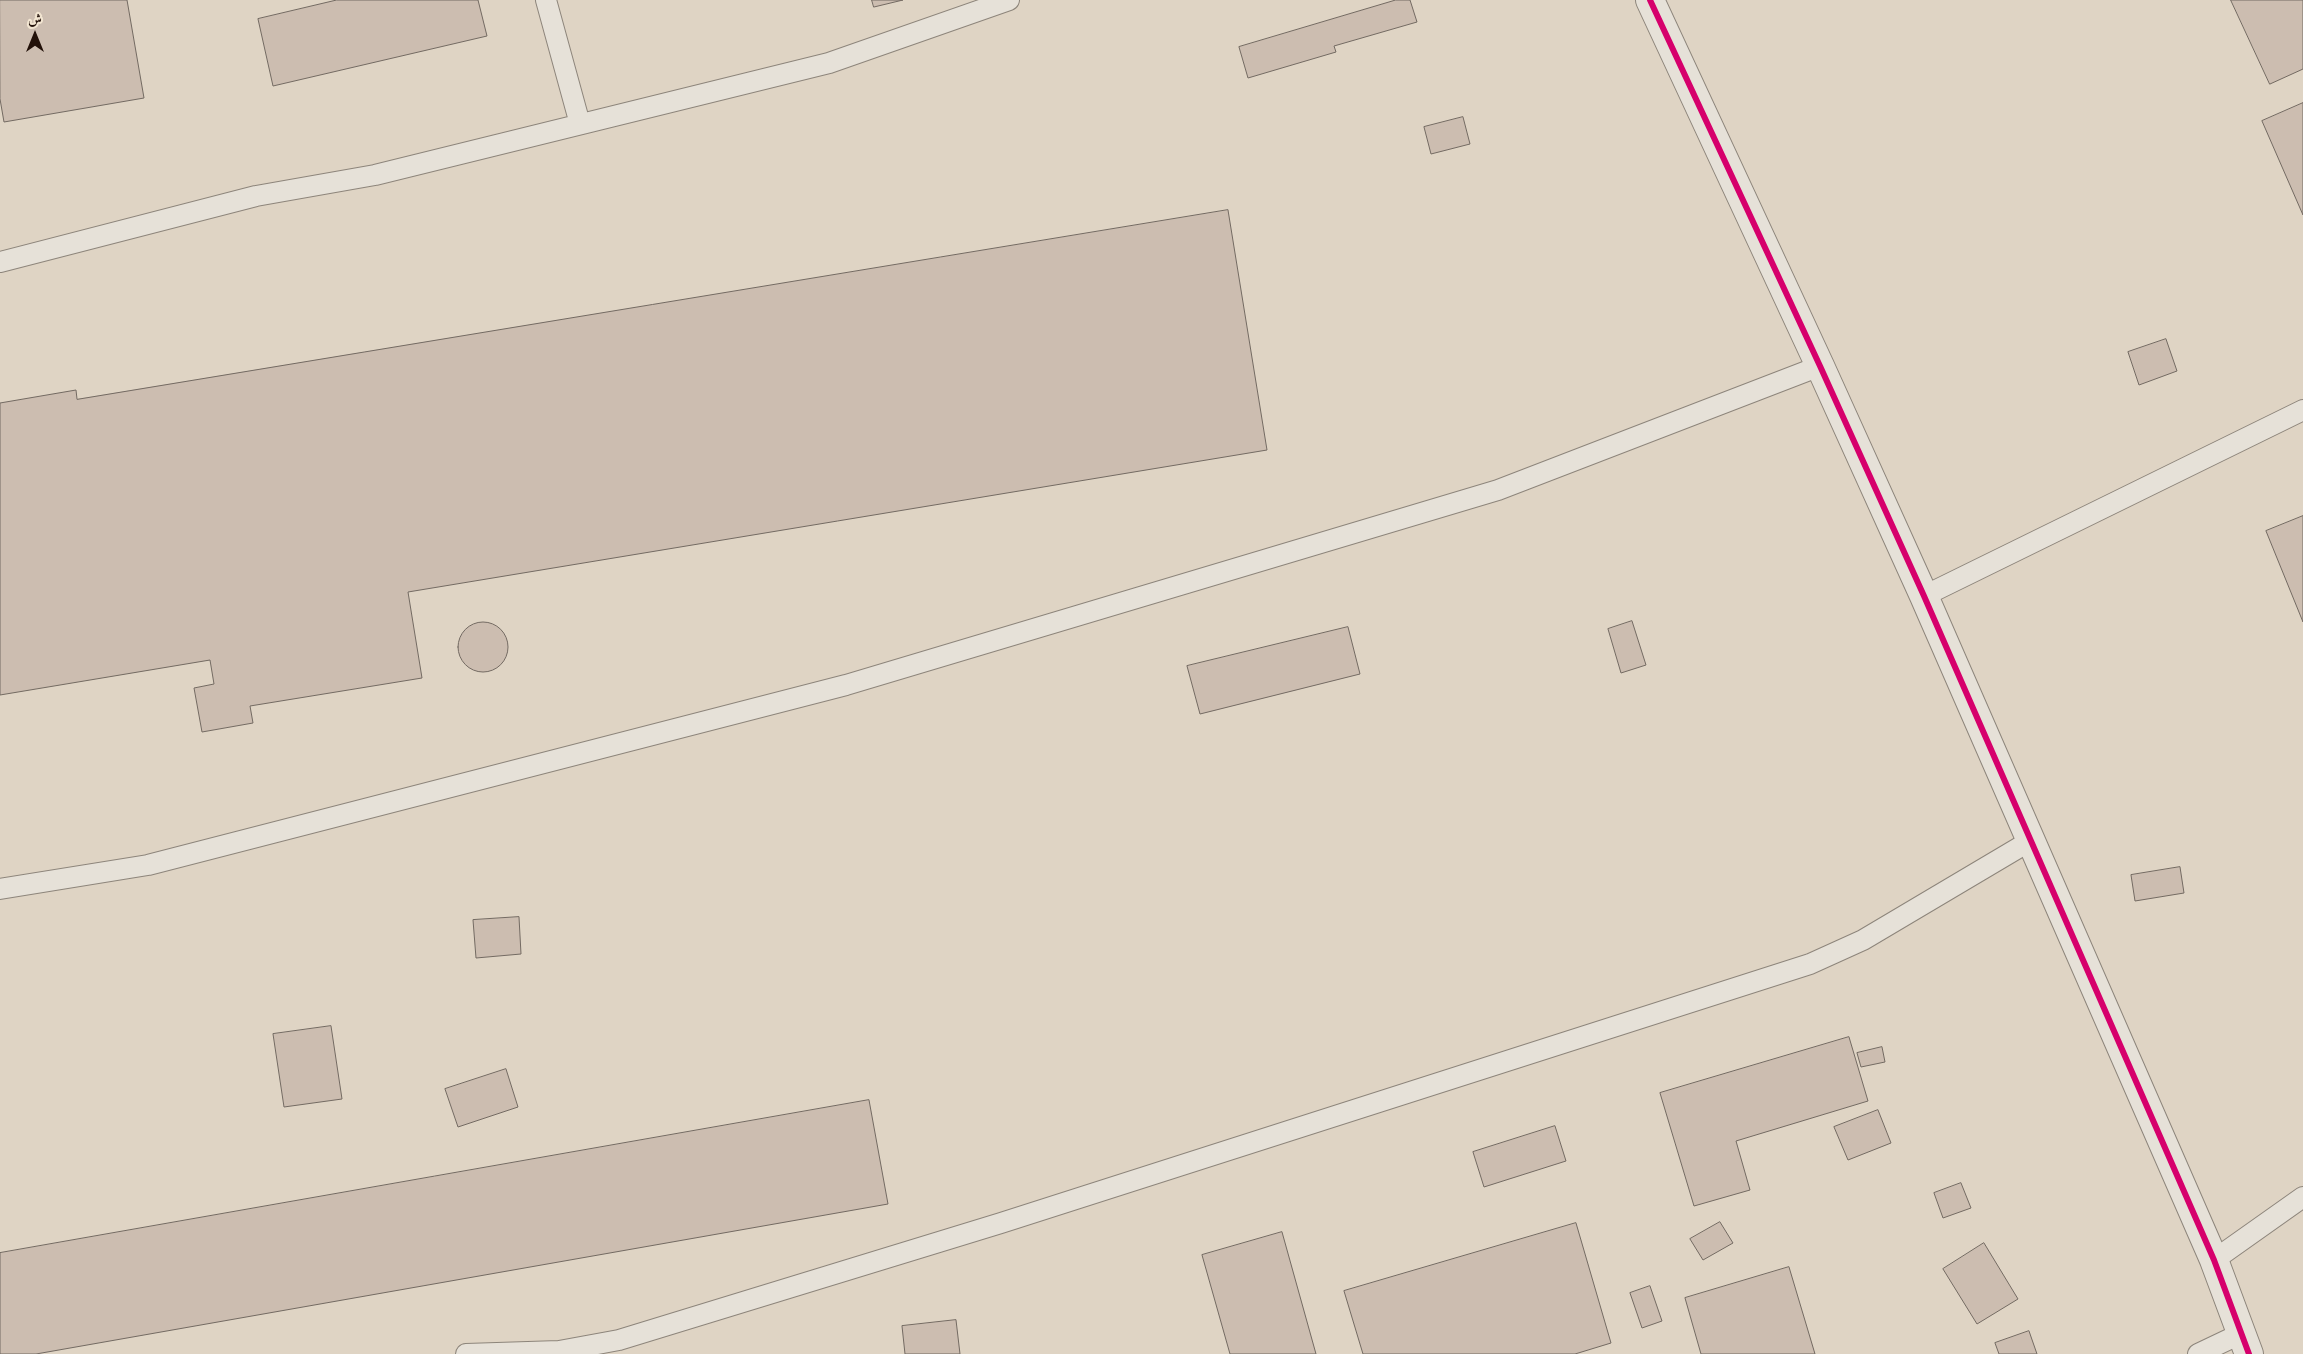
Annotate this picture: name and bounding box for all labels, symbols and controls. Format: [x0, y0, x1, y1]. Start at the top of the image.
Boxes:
north arrow [10, 10, 60, 60]
text: ش [28, 11, 42, 29]

